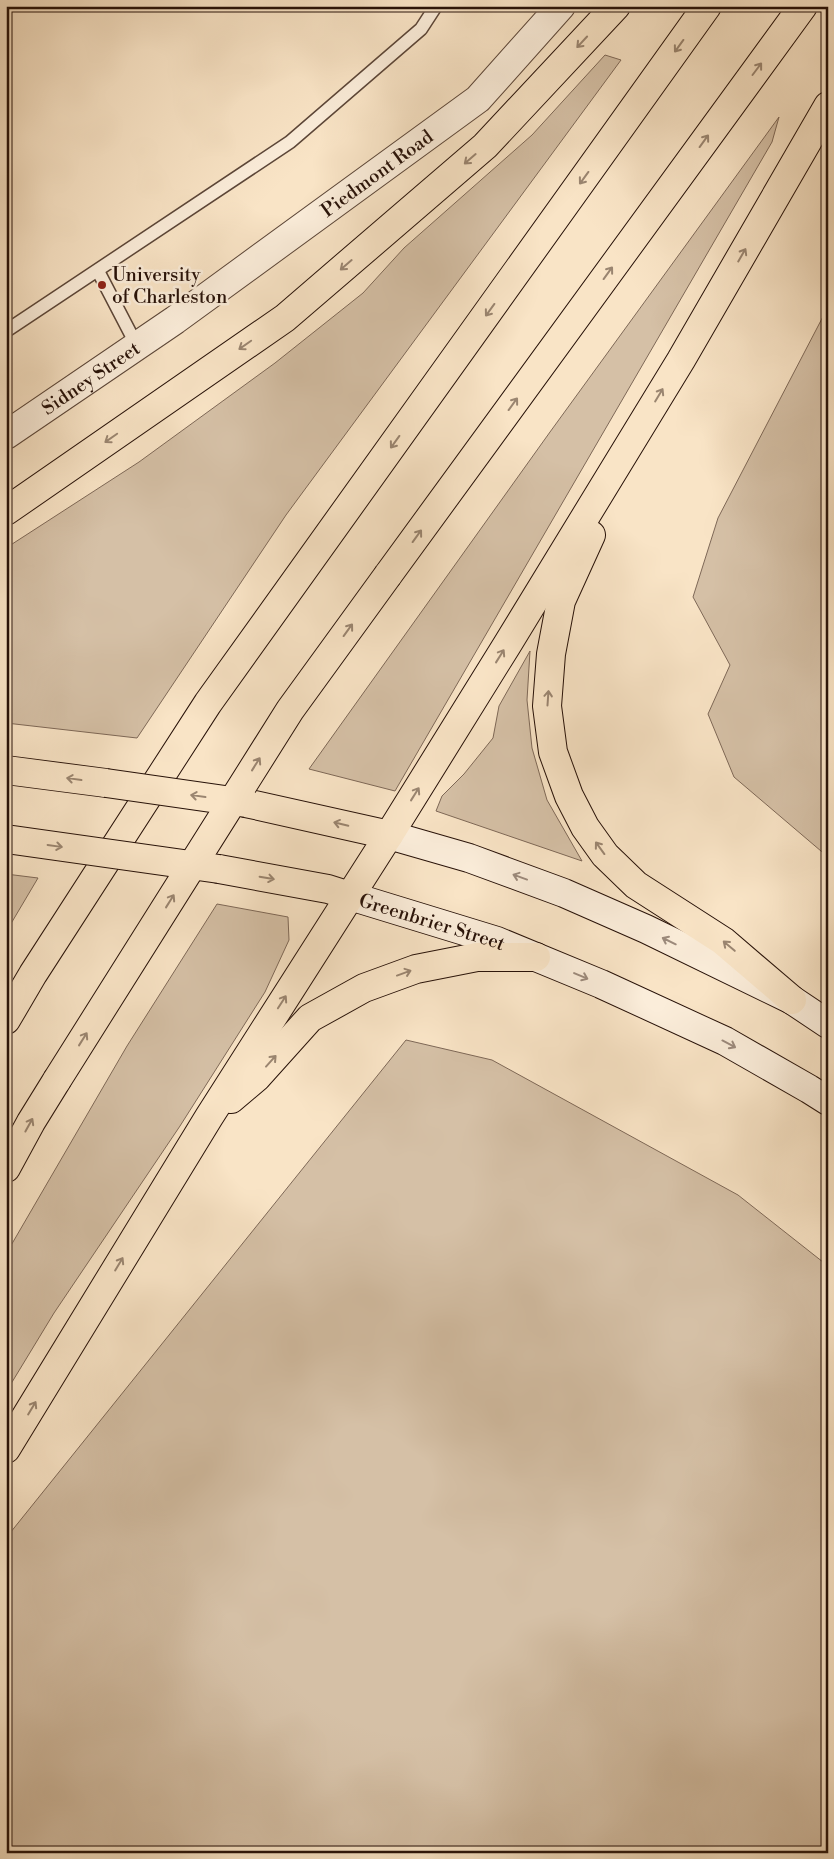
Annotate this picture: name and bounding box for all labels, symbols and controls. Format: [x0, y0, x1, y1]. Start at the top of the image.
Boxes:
one-way arrow [576, 35, 588, 48]
one-way arrow [674, 39, 684, 53]
one-way arrow [752, 62, 762, 76]
street label: Piedmont Road [316, 125, 438, 223]
one-way arrow [699, 135, 709, 149]
one-way arrow [463, 153, 476, 165]
one-way arrow [579, 171, 590, 184]
one-way arrow [737, 248, 747, 263]
one-way arrow [340, 259, 353, 270]
place label: University of Charleston [112, 263, 227, 309]
one-way arrow [603, 266, 613, 280]
marker: University of Charleston [96, 279, 108, 291]
one-way arrow [485, 303, 495, 317]
street label: Sidney Street [37, 336, 145, 420]
one-way arrow [238, 340, 252, 350]
one-way arrow [655, 389, 665, 403]
one-way arrow [507, 398, 518, 411]
one-way arrow [104, 433, 118, 443]
one-way arrow [390, 435, 400, 449]
one-way arrow [412, 529, 422, 543]
one-way arrow [343, 624, 354, 637]
one-way arrow [496, 649, 506, 663]
one-way arrow [543, 690, 552, 706]
one-way arrow [252, 757, 262, 771]
one-way arrow [66, 774, 82, 784]
one-way arrow [410, 787, 420, 801]
one-way arrow [190, 791, 206, 801]
one-way arrow [334, 819, 350, 828]
one-way arrow [46, 841, 62, 851]
one-way arrow [595, 841, 605, 855]
one-way arrow [513, 872, 528, 881]
one-way arrow [259, 874, 275, 884]
street label: Greenbrier Street [356, 888, 509, 956]
one-way arrow [165, 895, 175, 909]
one-way arrow [662, 936, 677, 946]
one-way arrow [722, 940, 735, 951]
one-way arrow [395, 968, 411, 977]
one-way arrow [573, 972, 588, 981]
one-way arrow [278, 996, 288, 1010]
one-way arrow [79, 1032, 89, 1046]
one-way arrow [721, 1040, 736, 1049]
one-way arrow [265, 1055, 277, 1068]
one-way arrow [25, 1119, 35, 1133]
one-way arrow [115, 1258, 125, 1272]
one-way arrow [27, 1401, 37, 1415]

